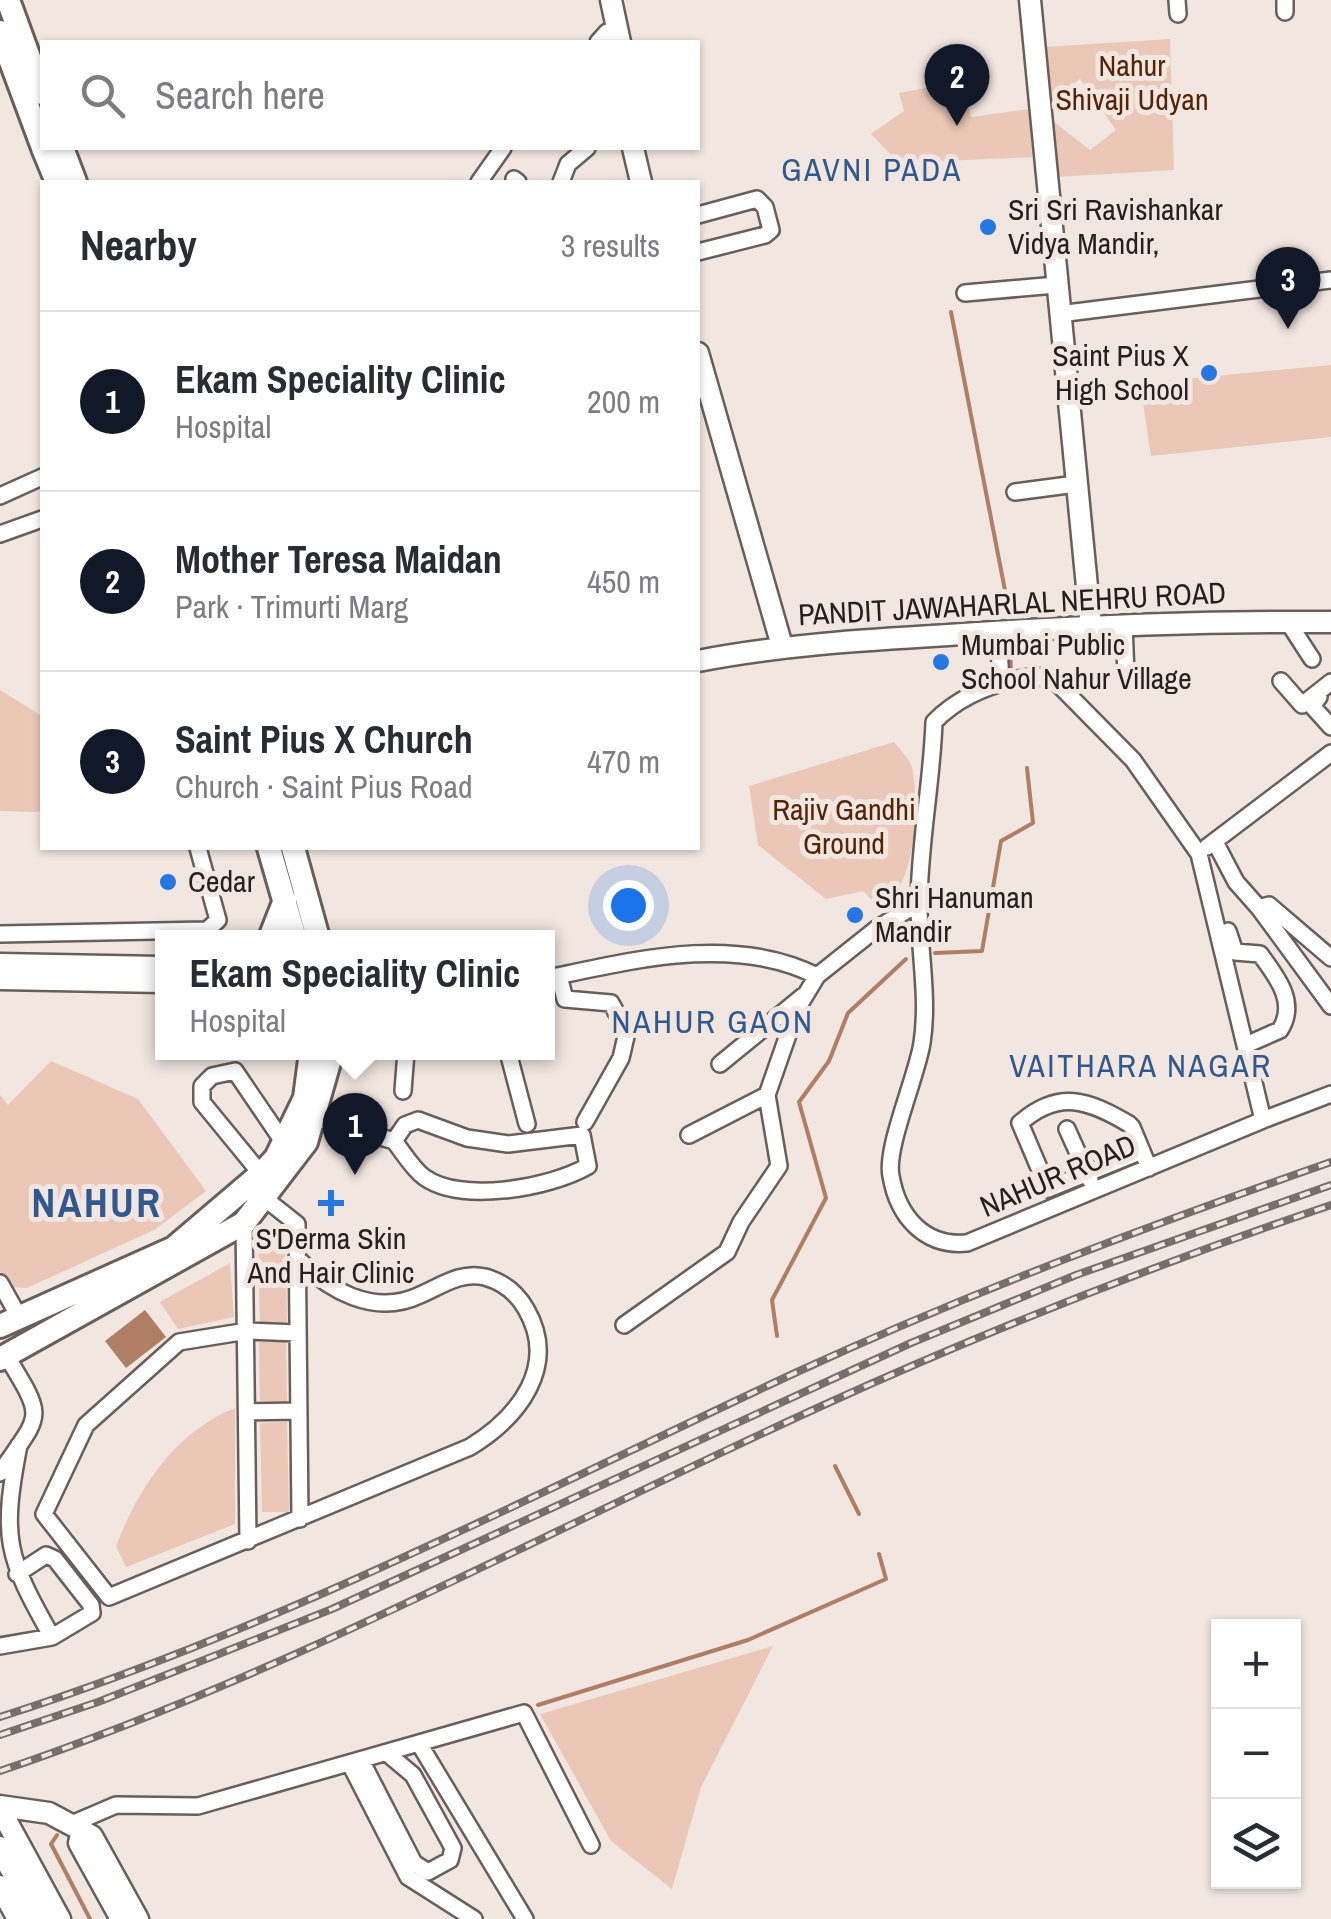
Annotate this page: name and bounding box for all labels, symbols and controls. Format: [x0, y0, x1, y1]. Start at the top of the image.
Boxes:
search box [40, 40, 700, 150]
pin: 2 [924, 44, 990, 126]
park label: Nahur Shivaji Udyan [1055, 45, 1209, 119]
icon: search [75, 68, 130, 123]
text: Search here [155, 70, 325, 121]
district label: GAVNI PADA [781, 148, 963, 191]
place label: Sri Sri Ravishankar Vidya Mandir, [1008, 189, 1223, 263]
marker: Sri Sri Ravishankar Vidya Mandir, [977, 216, 999, 238]
text: Nearby [80, 217, 197, 273]
text: 3 results [561, 224, 660, 267]
pin: 3 [1256, 246, 1320, 329]
place label: Saint Pius X High School [1052, 335, 1190, 409]
text: Ekam Speciality Clinic [175, 354, 506, 405]
marker: Saint Pius X High School [1198, 362, 1220, 384]
text: 1 [105, 380, 120, 423]
text: 200 m [587, 380, 660, 423]
text: Hospital [175, 405, 271, 448]
text: Mother Teresa Maidan [175, 534, 502, 585]
text: 2 [105, 560, 120, 603]
text: 450 m [587, 560, 660, 603]
street label: PANDIT JAWAHARLAL NEHRU ROAD [797, 572, 1227, 634]
text: Park · Trimurti Marg [175, 585, 408, 628]
place label: Mumbai Public School Nahur Village [961, 624, 1192, 698]
marker: Mumbai Public School Nahur Village [930, 651, 952, 673]
text: Saint Pius X Church [175, 714, 473, 765]
text: 3 [105, 740, 120, 783]
text: 470 m [587, 740, 660, 783]
text: Church · Saint Pius Road [175, 765, 473, 808]
park label: Rajiv Gandhi Ground [772, 789, 916, 863]
place label: Cedar [188, 861, 256, 901]
marker: Cedar [157, 871, 179, 893]
place label: Shri Hanuman Mandir [875, 877, 1034, 951]
your location [603, 880, 654, 931]
marker: Shri Hanuman Mandir [844, 904, 866, 926]
popup [155, 930, 555, 1060]
text: Ekam Speciality Clinic [190, 948, 520, 999]
text: Hospital [190, 999, 286, 1042]
district label: NAHUR GAON [612, 1000, 814, 1043]
district label: VAITHARA NAGAR [1009, 1044, 1273, 1087]
pin: 1 [322, 1092, 388, 1175]
street label: NAHUR ROAD [974, 1124, 1142, 1226]
district label: NAHUR [32, 1176, 162, 1229]
marker: S'Derma Skin And Hair Clinic [318, 1190, 344, 1216]
place label: S'Derma Skin And Hair Clinic [247, 1218, 414, 1292]
map controls [1211, 1619, 1301, 1889]
button: + [1211, 1619, 1301, 1709]
button: − [1211, 1709, 1301, 1799]
button: layers [1211, 1799, 1301, 1889]

